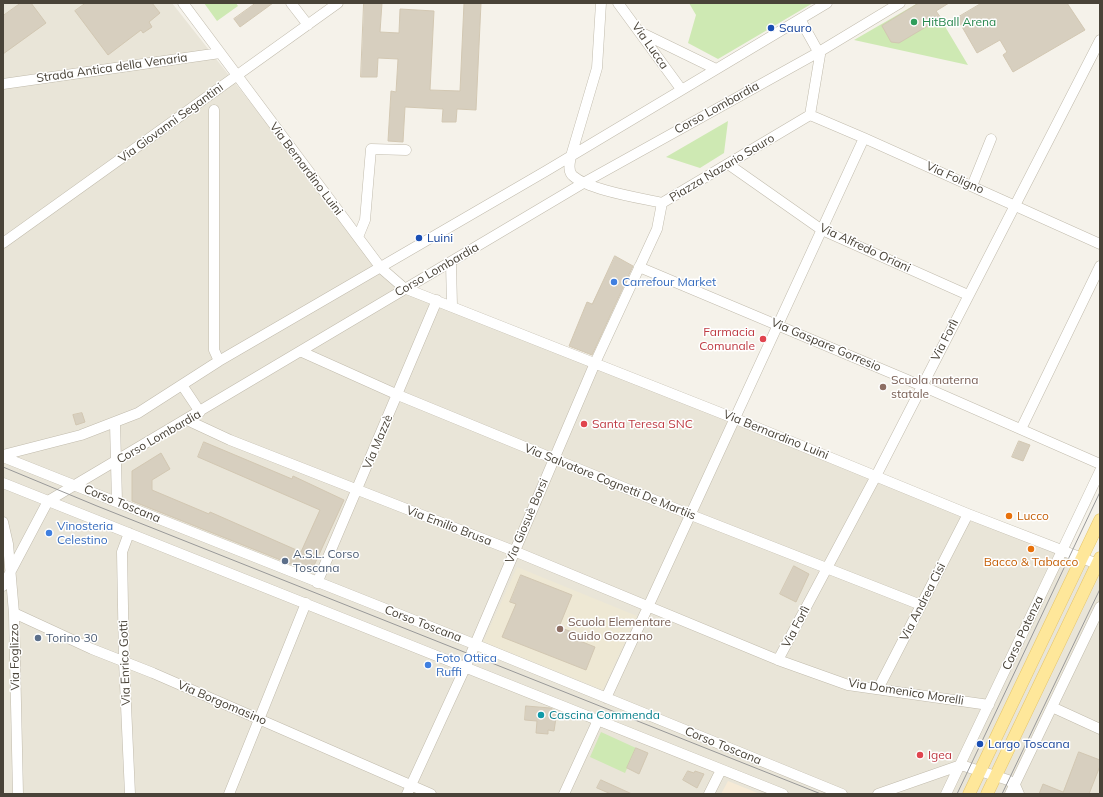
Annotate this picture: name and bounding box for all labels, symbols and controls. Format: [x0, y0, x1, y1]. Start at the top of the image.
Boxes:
place label: HitBall Arena [922, 15, 996, 29]
marker: HitBall Arena [909, 17, 919, 27]
street label: Via Lucca [629, 20, 671, 72]
place label: Sauro [779, 21, 812, 35]
marker: Sauro [766, 23, 776, 33]
street label: Strada Antica della Venaria [36, 50, 188, 86]
street label: Corso Lombardia [672, 79, 762, 137]
street label: Via Giovanni Segantini [116, 80, 226, 166]
street label: Via Bernardino Luini [266, 120, 346, 218]
street label: Piazza Nazario Sauro [667, 131, 777, 205]
street label: Via Foligno [924, 159, 986, 197]
street label: Via Alfredo Oriani [817, 221, 913, 275]
place label: Luini [427, 231, 453, 245]
marker: Luini [414, 233, 424, 243]
street label: Corso Lombardia [392, 240, 482, 300]
place label: Carrefour Market [622, 275, 716, 289]
marker: Carrefour Market [609, 277, 619, 287]
street label: Via Gaspare Gorresio [769, 315, 883, 375]
street label: Via Forlì [928, 317, 962, 363]
place label: Farmacia Comunale [699, 325, 755, 353]
marker: Farmacia Comunale [758, 334, 768, 344]
place label: Scuola materna statale [891, 373, 978, 401]
marker: Scuola materna statale [878, 382, 888, 392]
street label: Corso Lombardia [114, 407, 204, 467]
street label: Via Bernardino Luini [721, 407, 831, 463]
street label: Via Mazzè [360, 413, 396, 471]
place label: Santa Teresa SNC [592, 417, 693, 431]
marker: Santa Teresa SNC [579, 419, 589, 429]
street label: Via Salvatore Cognetti De Martiis [522, 441, 698, 523]
street label: Via Giosuè Borsi [503, 476, 551, 566]
street label: Corso Toscana [82, 482, 162, 526]
street label: Via Emilio Brusa [404, 503, 494, 549]
place label: Lucco [1017, 509, 1049, 523]
marker: Lucco [1004, 511, 1014, 521]
place label: Vinosteria Celestino [57, 519, 113, 547]
marker: Vinosteria Celestino [44, 528, 54, 538]
marker: Bacco & Tabacco [1026, 544, 1036, 554]
place label: A.S.L. Corso Toscana [293, 547, 359, 575]
place label: Bacco & Tabacco [984, 555, 1078, 569]
marker: A.S.L. Corso Toscana [280, 556, 290, 566]
street label: Via Andrea Cisi [897, 561, 949, 643]
street label: Corso Potenza [1000, 594, 1046, 672]
street label: Corso Toscana [382, 603, 464, 645]
street label: Via Forlì [779, 604, 813, 650]
place label: Scuola Elementare Guido Gozzano [568, 615, 671, 643]
street label: Via Enrico Gotti [116, 620, 134, 706]
street label: Via Foglizzo [7, 623, 23, 691]
marker: Scuola Elementare Guido Gozzano [555, 624, 565, 634]
place label: Torino 30 [46, 631, 98, 645]
marker: Torino 30 [33, 633, 43, 643]
place label: Foto Ottica Ruffi [436, 651, 497, 679]
marker: Foto Ottica Ruffi [423, 660, 433, 670]
street label: Via Domenico Morelli [847, 676, 965, 708]
street label: Via Borgomasino [175, 678, 269, 728]
place label: Cascina Commenda [549, 708, 660, 722]
marker: Cascina Commenda [536, 710, 546, 720]
street label: Corso Toscana [683, 724, 763, 768]
place label: Largo Toscana [988, 737, 1070, 751]
marker: Largo Toscana [975, 739, 985, 749]
place label: Igea [928, 748, 952, 762]
marker: Igea [915, 750, 925, 760]

